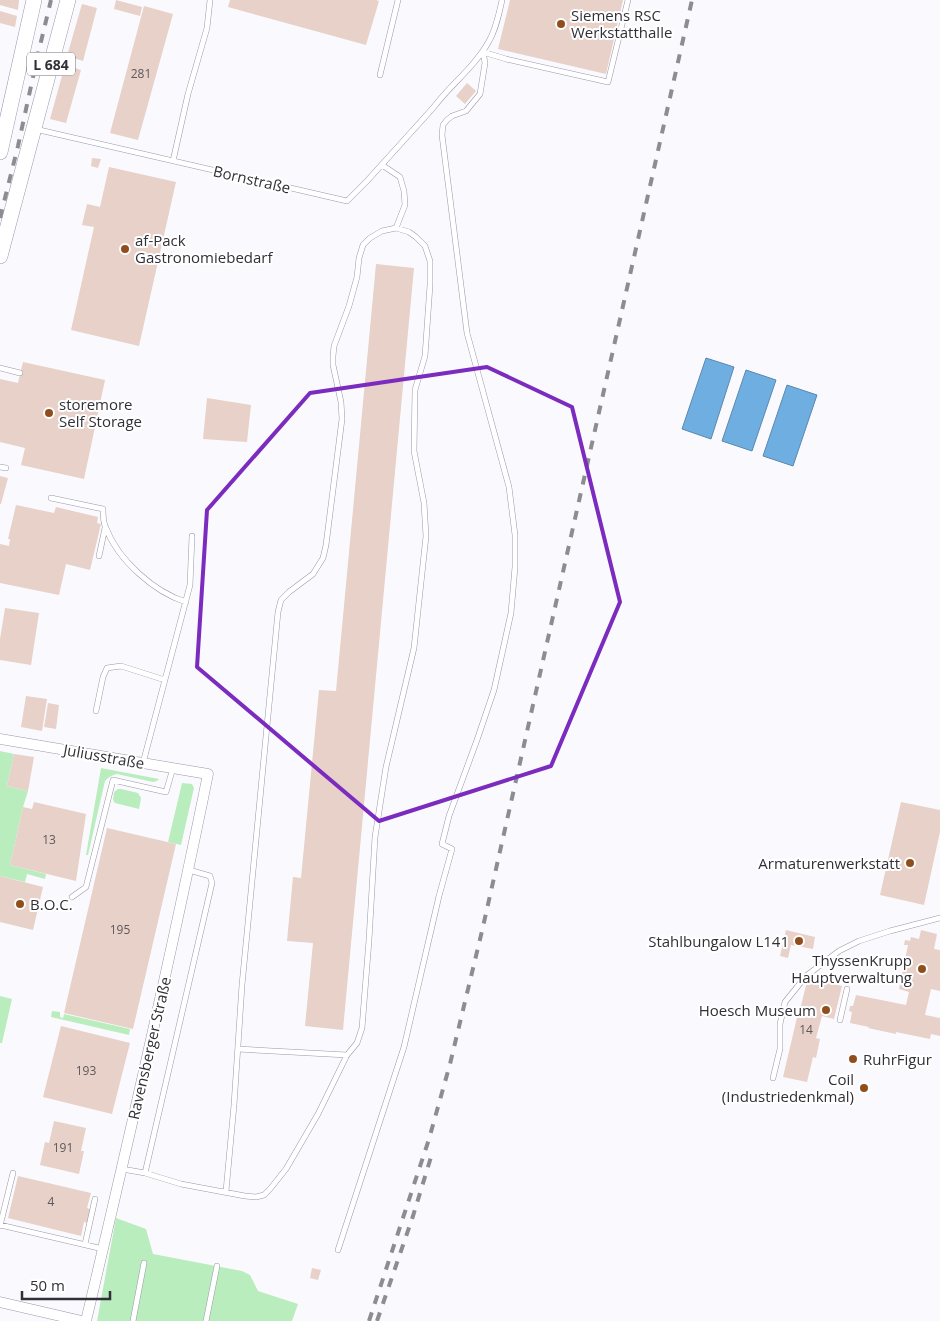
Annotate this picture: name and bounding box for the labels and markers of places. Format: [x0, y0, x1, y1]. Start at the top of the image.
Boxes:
place label: Siemens RSC Werkstatthalle [571, 5, 672, 42]
marker: Siemens RSC Werkstatthalle [555, 18, 567, 30]
place label: af-Pack Gastronomiebedarf [135, 230, 273, 267]
marker: af-Pack Gastronomiebedarf [119, 243, 131, 255]
place label: storemore Self Storage [59, 394, 142, 431]
marker: storemore Self Storage [43, 407, 55, 419]
place label: Armaturenwerkstatt [758, 853, 900, 873]
marker: Armaturenwerkstatt [904, 857, 916, 869]
place label: B.O.C. [30, 894, 73, 914]
marker: B.O.C. [14, 898, 26, 910]
place label: Stahlbungalow L141 [648, 931, 789, 951]
marker: Stahlbungalow L141 [793, 935, 805, 947]
place label: ThyssenKrupp Hauptverwaltung [791, 950, 912, 987]
marker: ThyssenKrupp Hauptverwaltung [916, 963, 928, 975]
place label: Hoesch Museum [699, 1000, 816, 1020]
marker: Hoesch Museum [820, 1004, 832, 1016]
place label: RuhrFigur [863, 1049, 932, 1069]
marker: RuhrFigur [847, 1053, 859, 1065]
place label: Coil (Industriedenkmal) [722, 1069, 854, 1106]
marker: Coil (Industriedenkmal) [858, 1082, 870, 1094]

